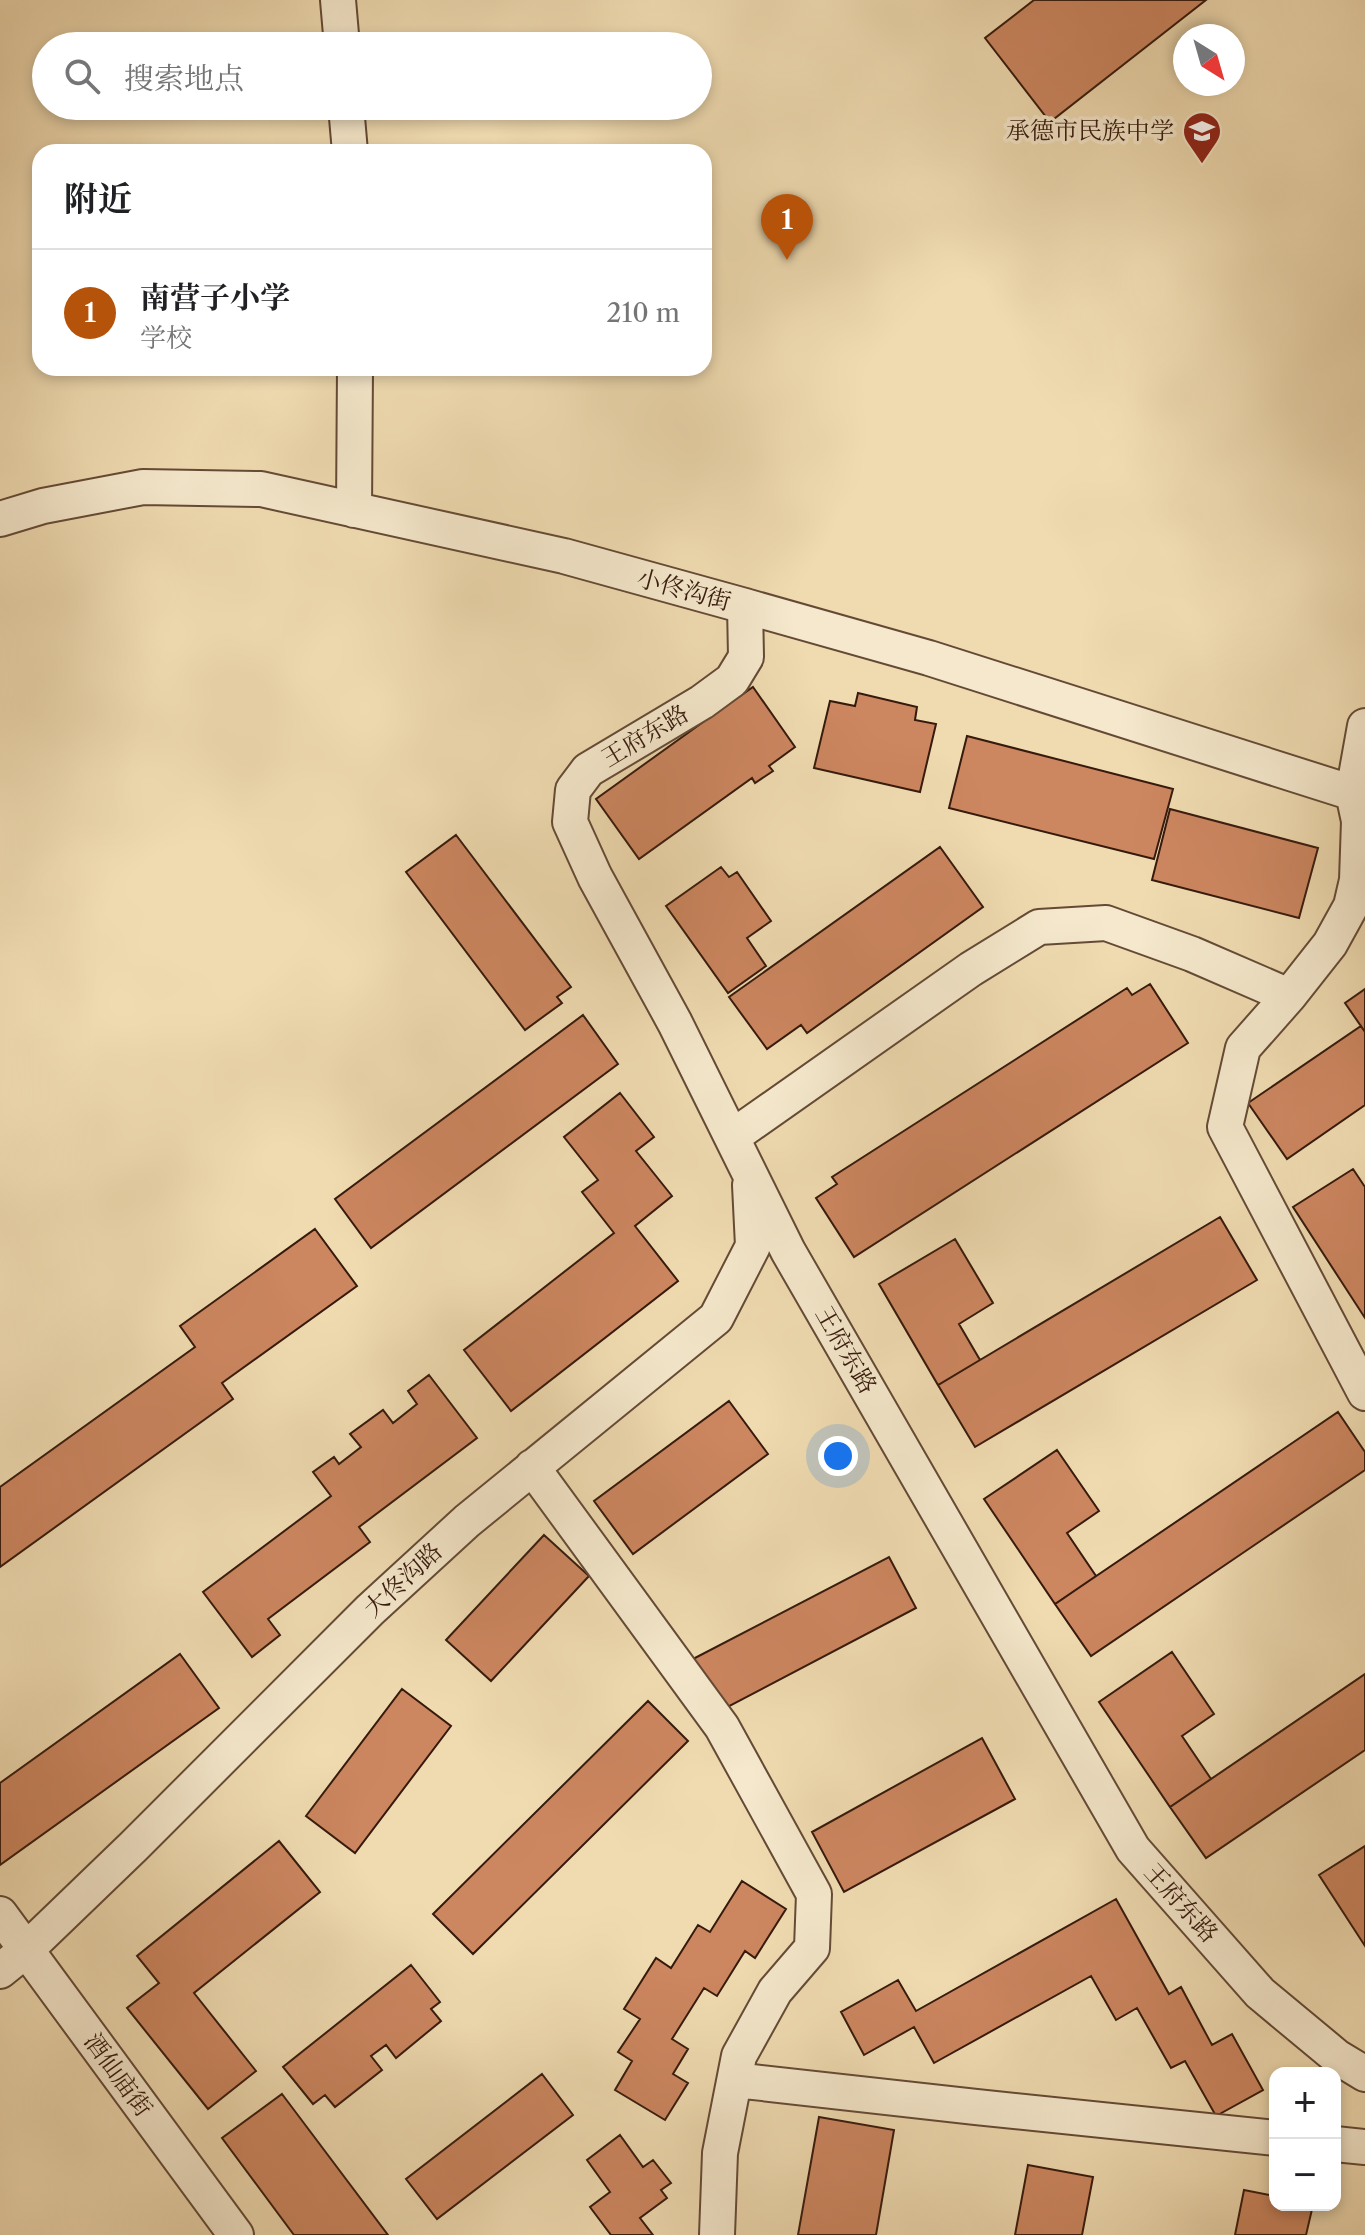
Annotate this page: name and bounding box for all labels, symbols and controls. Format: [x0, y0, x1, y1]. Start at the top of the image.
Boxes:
north arrow [1173, 24, 1245, 96]
search box [32, 32, 712, 120]
icon: search [60, 54, 104, 98]
text: 搜索地点 [124, 60, 244, 97]
school or university icon: 承德市民族中学 [1181, 110, 1223, 165]
place label: 承德市民族中学 [1006, 116, 1174, 145]
text: 附近 [64, 178, 132, 220]
pin: 1 [761, 194, 813, 260]
text: 南营子小学 [140, 279, 290, 316]
text: 1 [84, 297, 96, 329]
text: 210 m [607, 297, 680, 329]
text: 学校 [140, 322, 192, 354]
street label: 小佟沟街 [634, 563, 734, 616]
street label: 王府东路 [596, 698, 693, 773]
street label: 王府东路 [810, 1301, 883, 1399]
your location [818, 1436, 858, 1476]
street label: 大佟沟路 [358, 1536, 448, 1623]
street label: 王府东路 [1138, 1857, 1224, 1948]
street label: 酒仙庙街 [78, 2027, 158, 2122]
map controls [1269, 2067, 1341, 2211]
button: + [1269, 2067, 1341, 2139]
button: − [1269, 2139, 1341, 2211]

